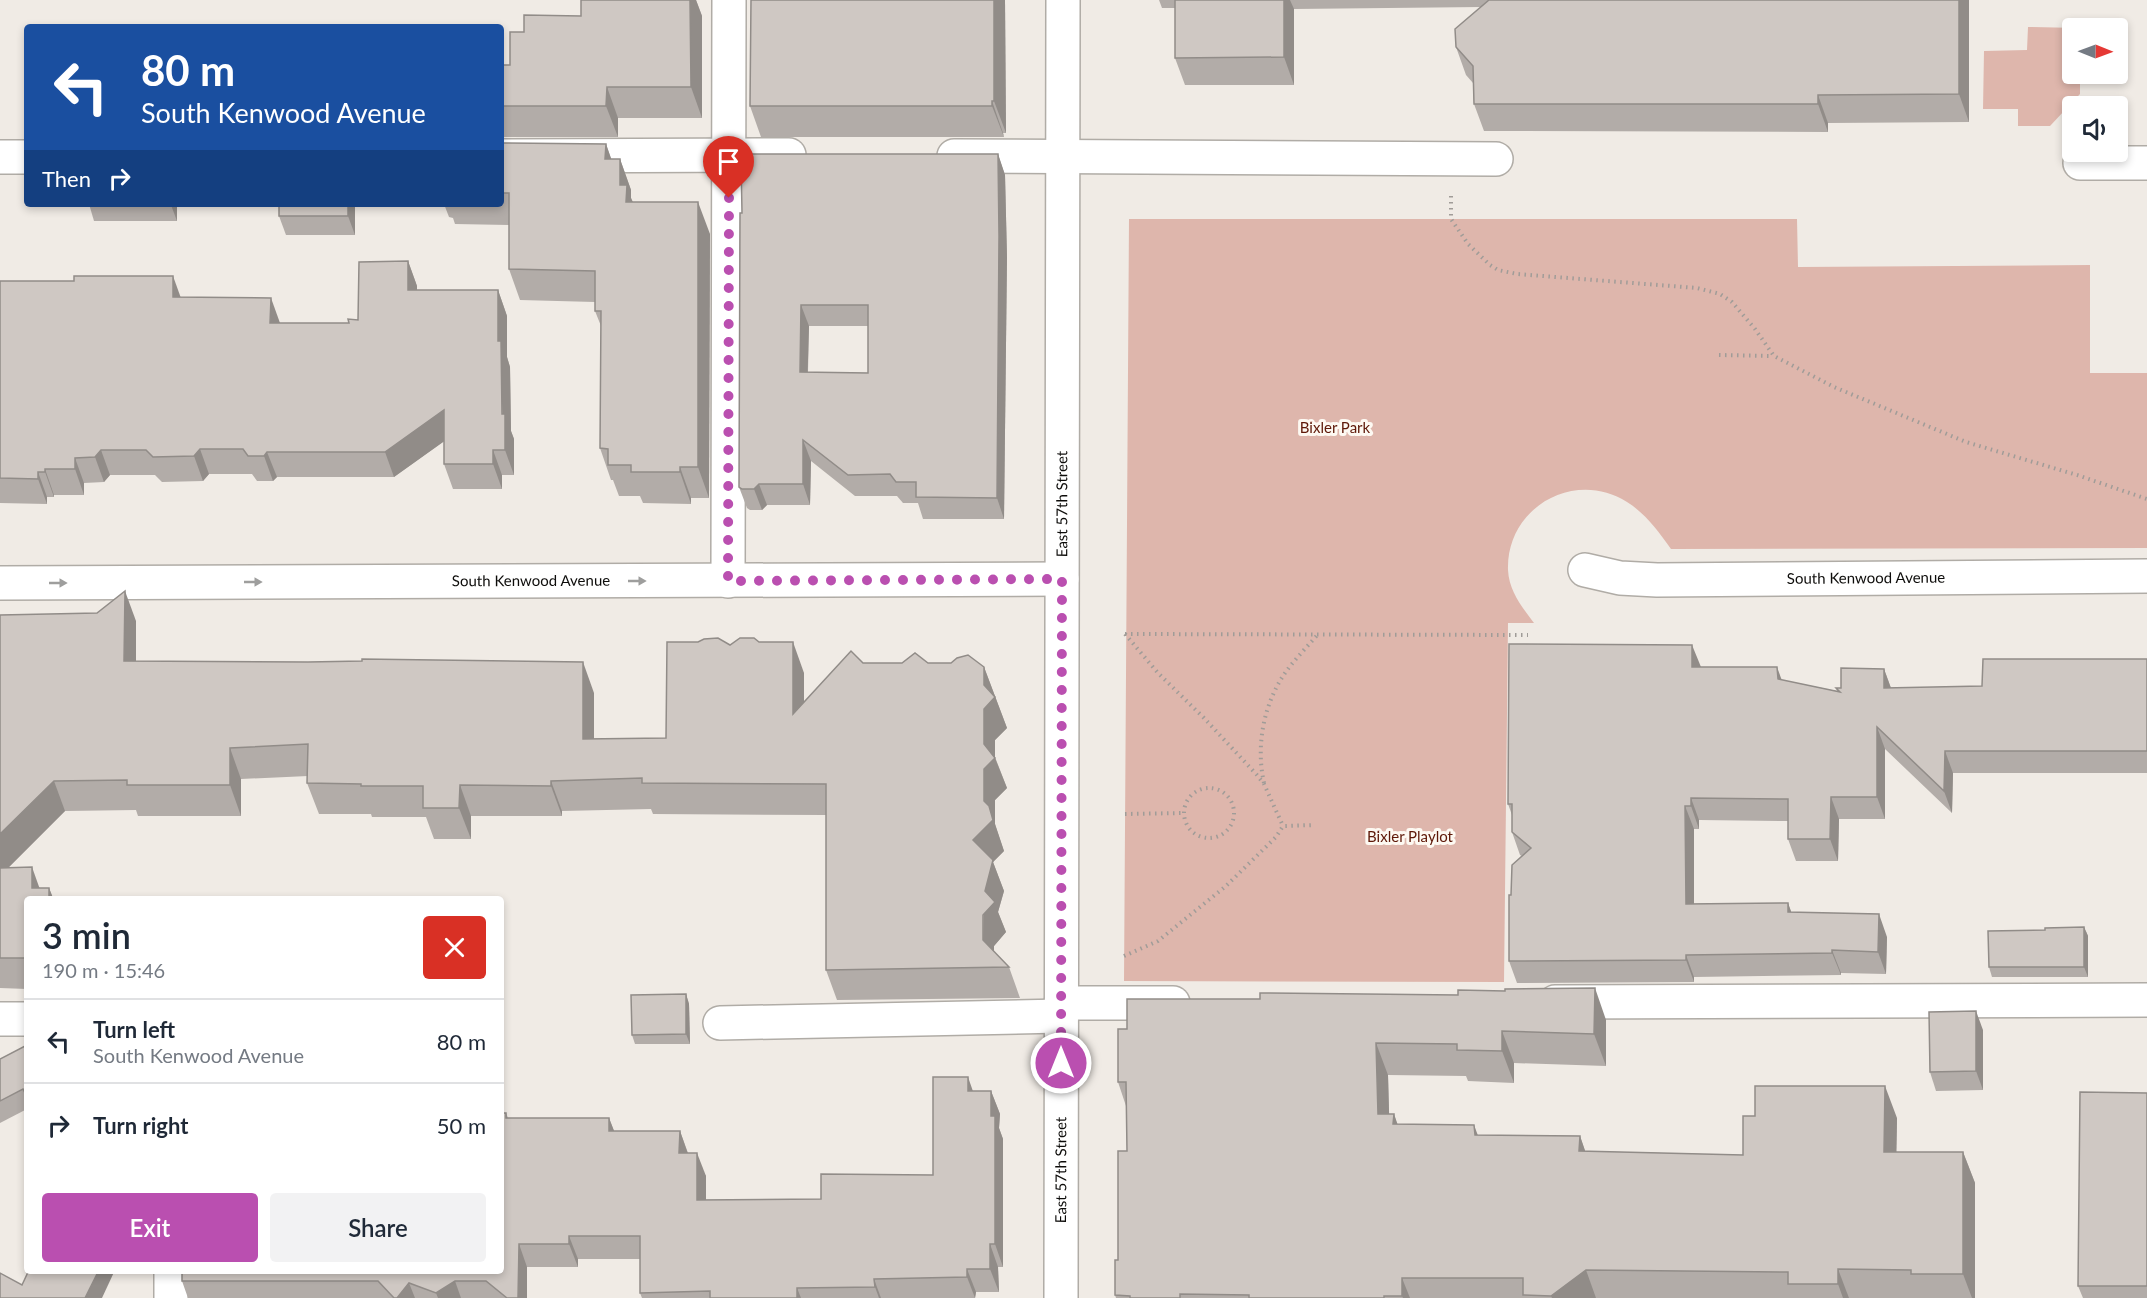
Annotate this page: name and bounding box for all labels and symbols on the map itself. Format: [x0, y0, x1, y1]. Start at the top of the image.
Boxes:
north arrow [2062, 18, 2128, 84]
pin [703, 136, 754, 198]
park label: Bixler Park [1300, 418, 1371, 436]
street label: East 57th Street [1052, 450, 1070, 557]
street label: South Kenwood Avenue [1787, 568, 1945, 587]
street label: South Kenwood Avenue [452, 571, 610, 589]
one-way arrow [628, 576, 647, 586]
one-way arrow [244, 577, 263, 587]
one-way arrow [49, 578, 68, 588]
park label: Bixler Playlot [1367, 827, 1454, 845]
position arrow [1029, 1031, 1093, 1095]
street label: East 57th Street [1051, 1116, 1069, 1223]

